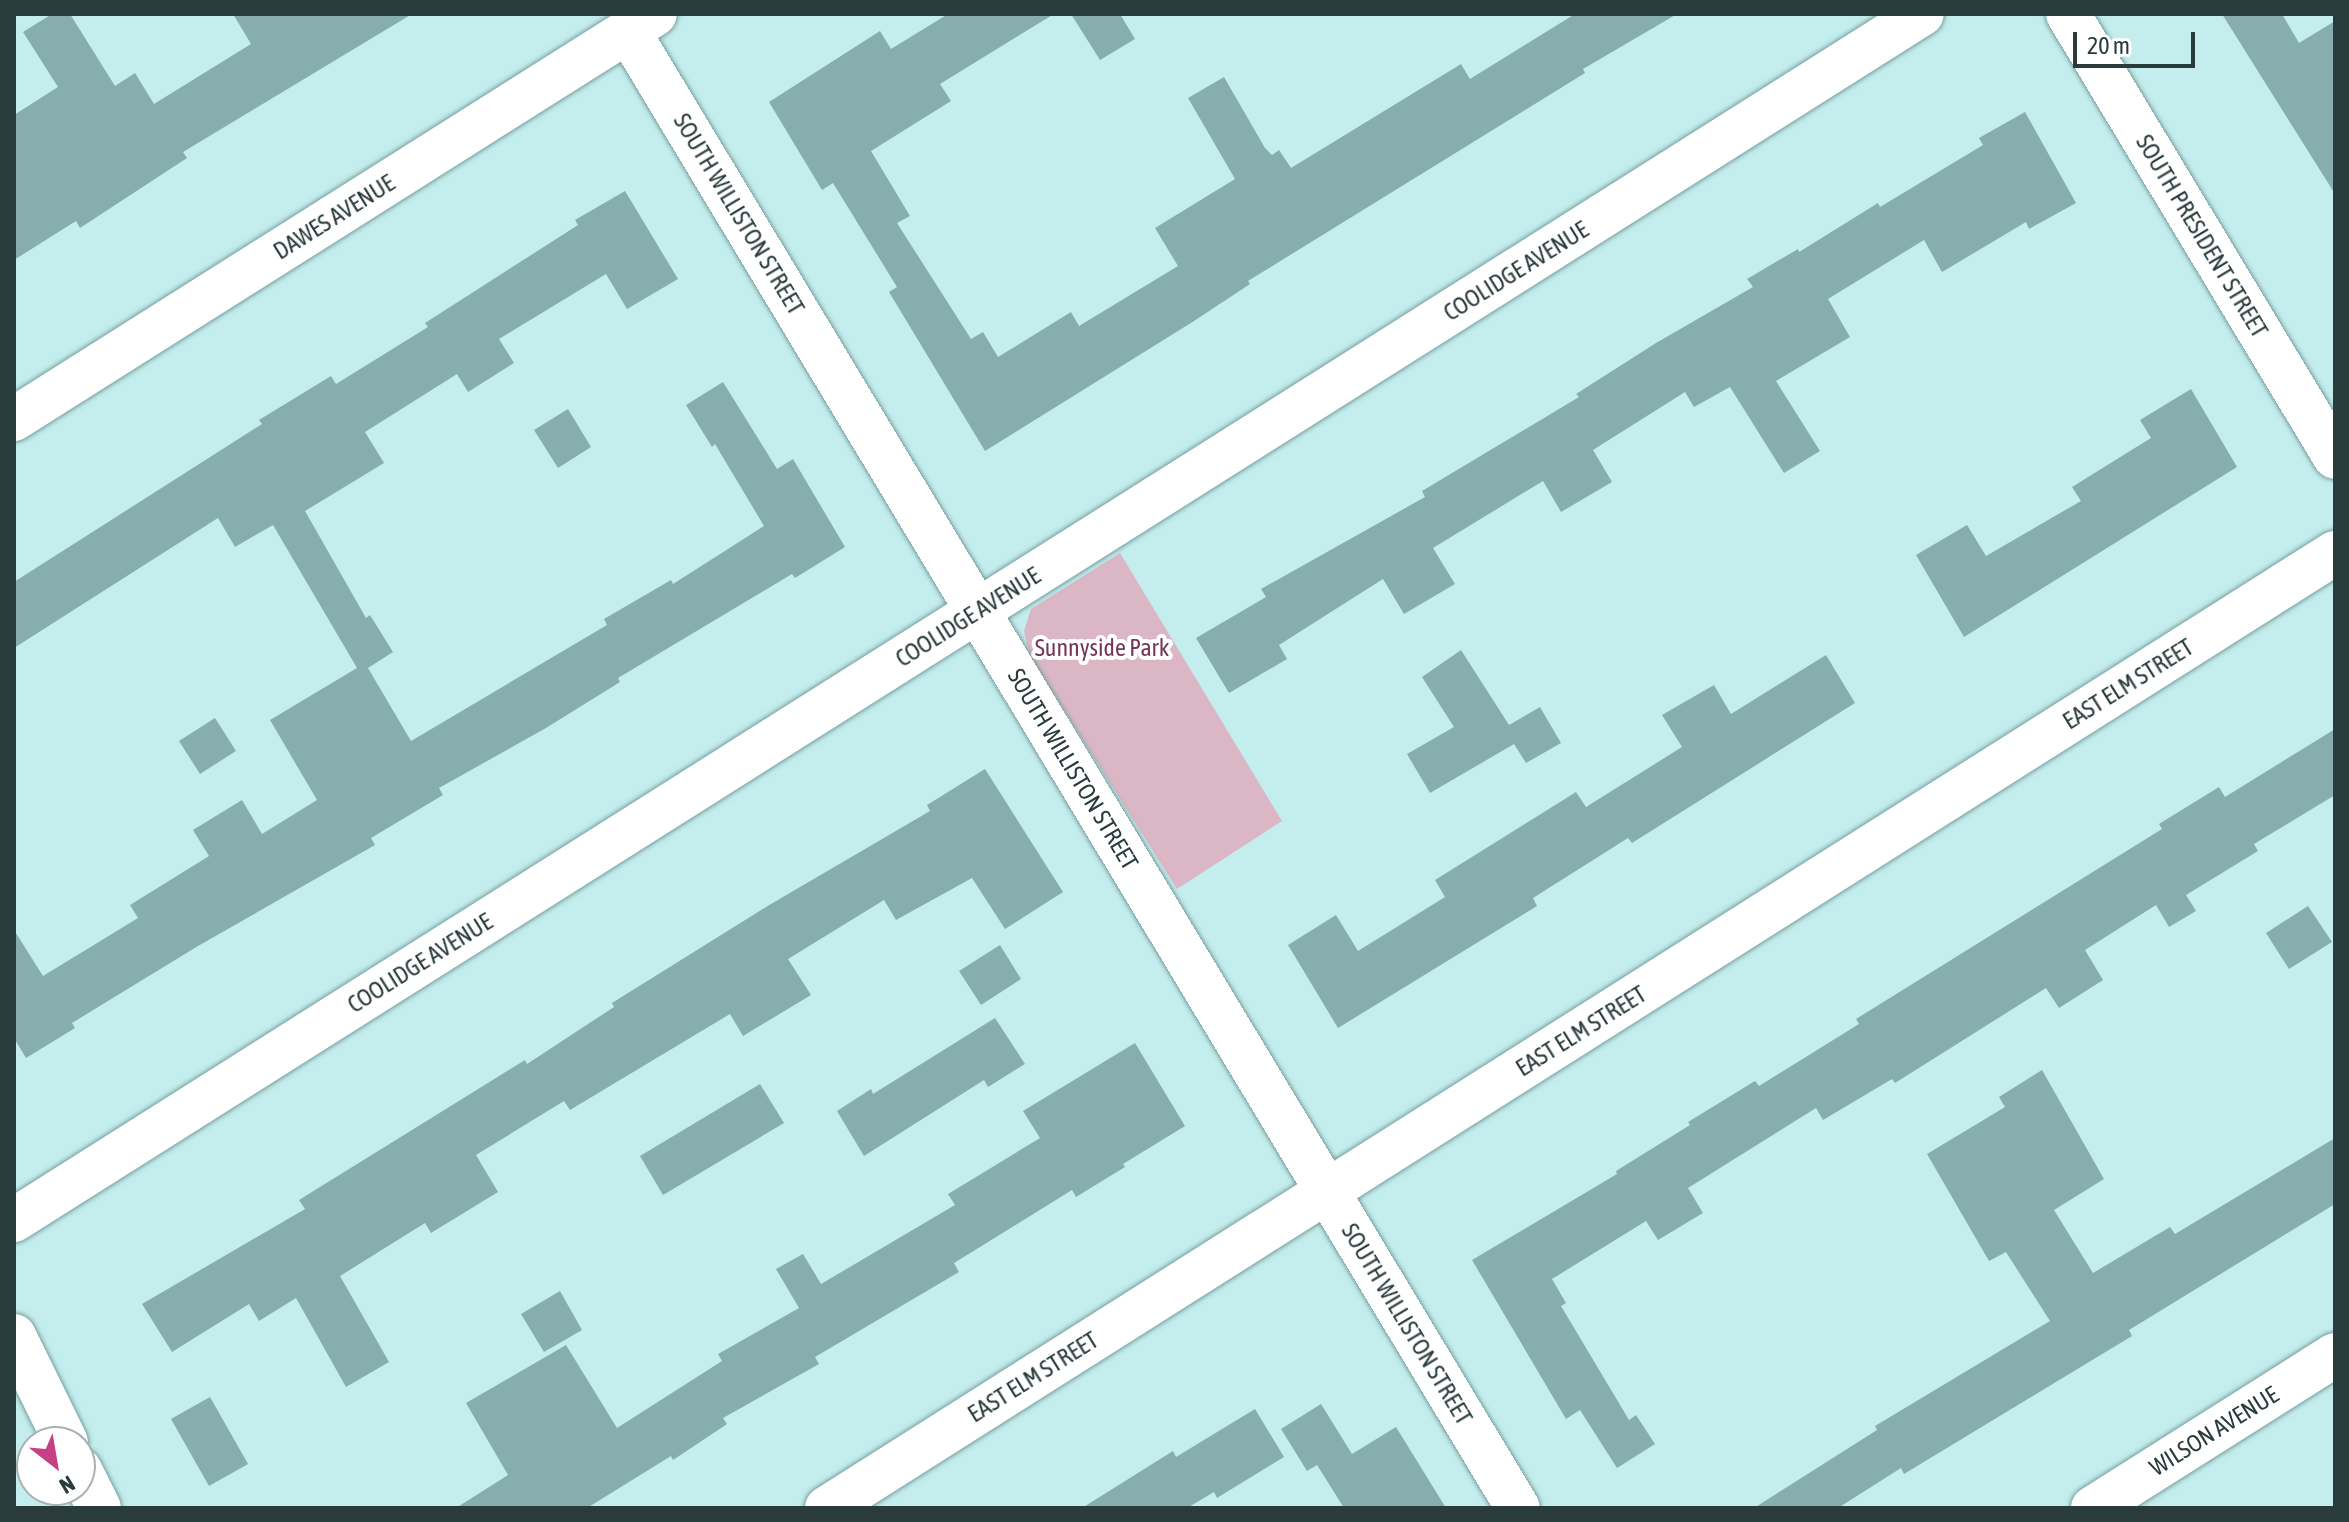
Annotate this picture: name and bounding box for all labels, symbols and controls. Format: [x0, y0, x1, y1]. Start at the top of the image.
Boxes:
scale bar [2077, 16, 2199, 66]
text: 20 m [2087, 32, 2130, 59]
street label: SOUTH WILLISTON STREET [668, 108, 810, 320]
street label: SOUTH PRESIDENT STREET [2130, 129, 2274, 343]
street label: DAWES AVENUE [268, 168, 400, 266]
street label: COOLIDGE AVENUE [1438, 215, 1594, 327]
street label: COOLIDGE AVENUE [890, 561, 1046, 673]
street label: EAST ELM STREET [2057, 632, 2199, 736]
park label: Sunnyside Park [1035, 634, 1169, 662]
street label: SOUTH WILLISTON STREET [1002, 663, 1144, 875]
street label: COOLIDGE AVENUE [342, 907, 498, 1019]
street label: EAST ELM STREET [1510, 979, 1652, 1083]
street label: SOUTH WILLISTON STREET [1336, 1218, 1478, 1430]
street label: EAST ELM STREET [962, 1325, 1104, 1429]
street label: WILSON AVENUE [2144, 1380, 2284, 1482]
north arrow [16, 1426, 96, 1506]
text: N [55, 1470, 80, 1499]

